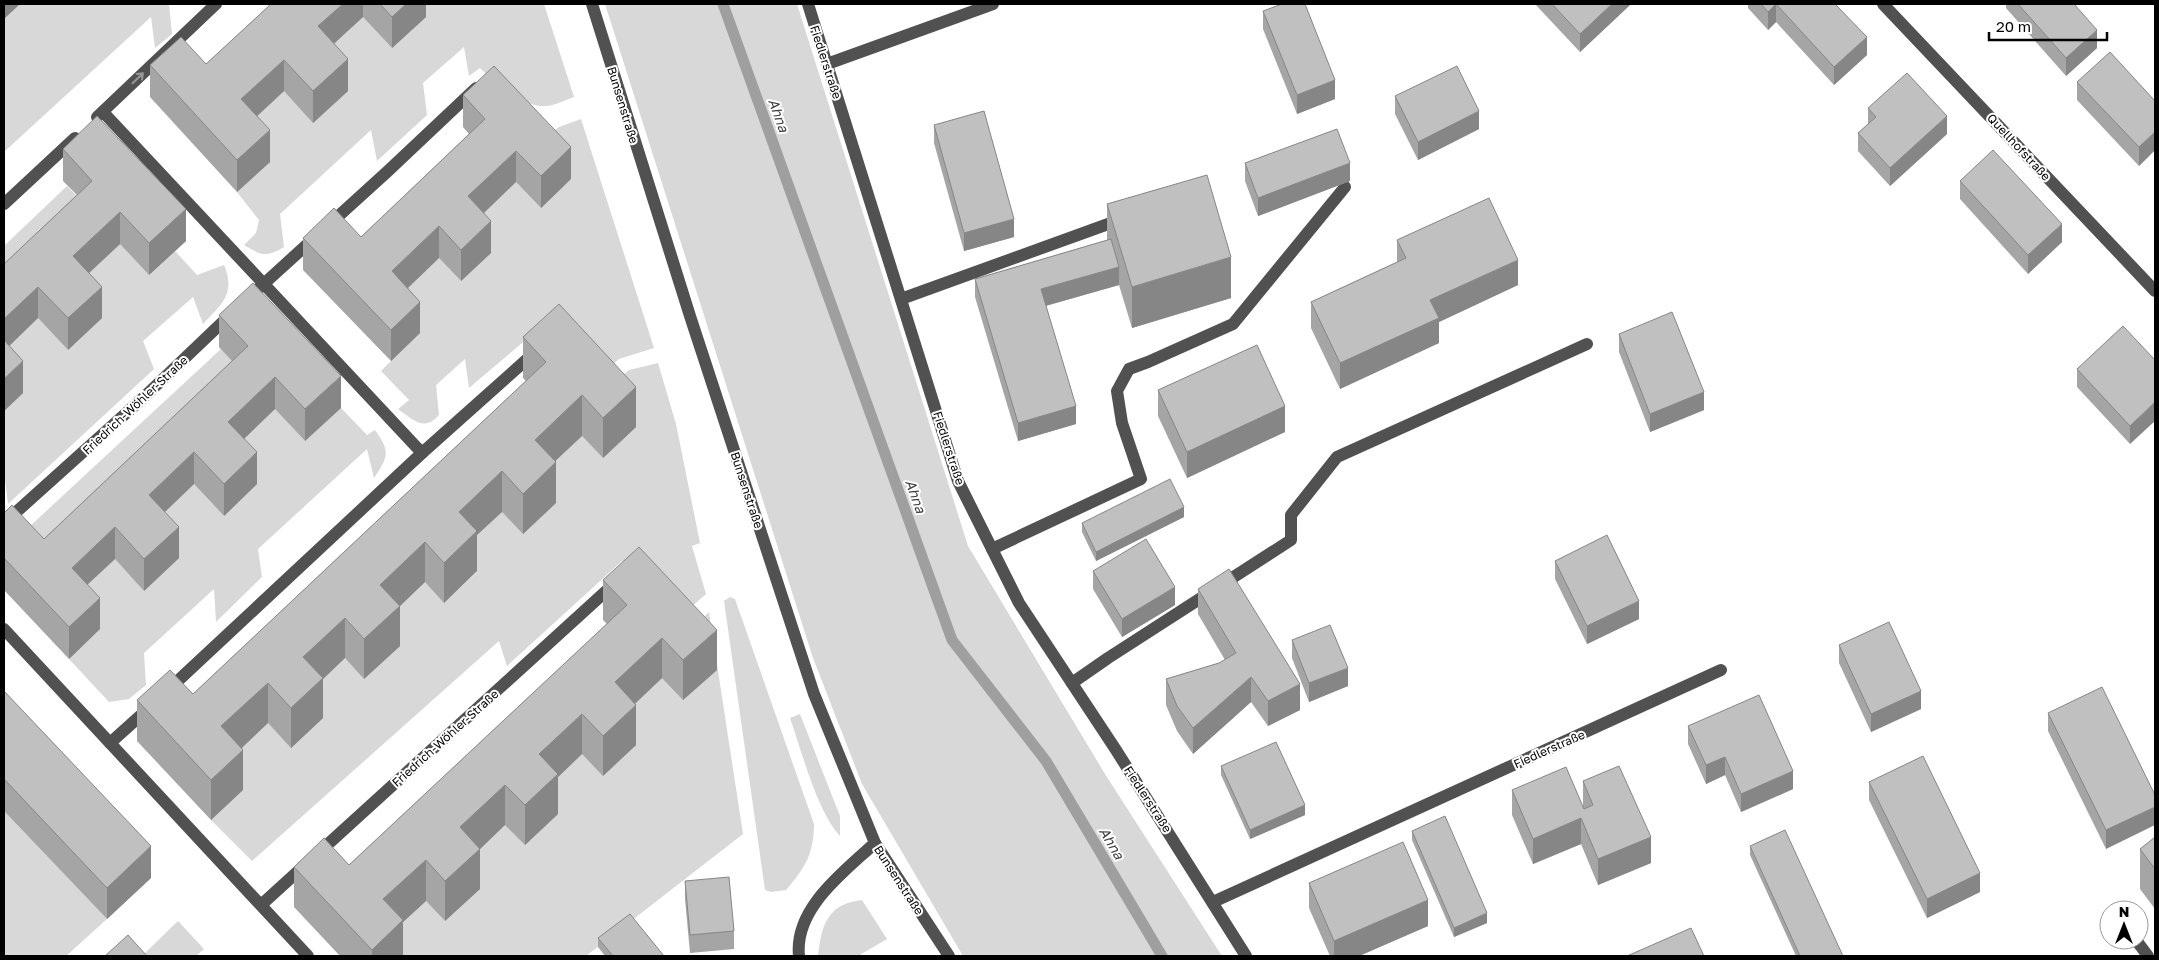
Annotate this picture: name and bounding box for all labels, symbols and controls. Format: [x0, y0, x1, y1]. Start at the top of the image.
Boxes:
scale bar [1989, 10, 2106, 42]
text: 20 m [1996, 17, 2031, 35]
street label: Fiedlerstraße [807, 23, 845, 101]
street label: Bunsenstraße [604, 65, 642, 145]
one-way arrow [132, 72, 144, 85]
water label: Ahna [765, 96, 793, 135]
street label: Quellhofstraße [1984, 110, 2054, 184]
street label: Friedrich-Wöhler-Straße [79, 352, 191, 458]
street label: Fiedlerstraße [930, 409, 968, 487]
street label: Bunsenstraße [728, 450, 766, 530]
water label: Ahna [902, 477, 930, 516]
street label: Friedrich-Wöhler-Straße [389, 686, 501, 790]
street label: Fiedlerstraße [1511, 727, 1587, 771]
street label: Fiedlerstraße [1121, 763, 1175, 835]
water label: Ahna [1096, 824, 1129, 863]
street label: Bunsenstraße [871, 842, 927, 918]
north arrow [2099, 900, 2149, 950]
text: N [2119, 903, 2129, 920]

